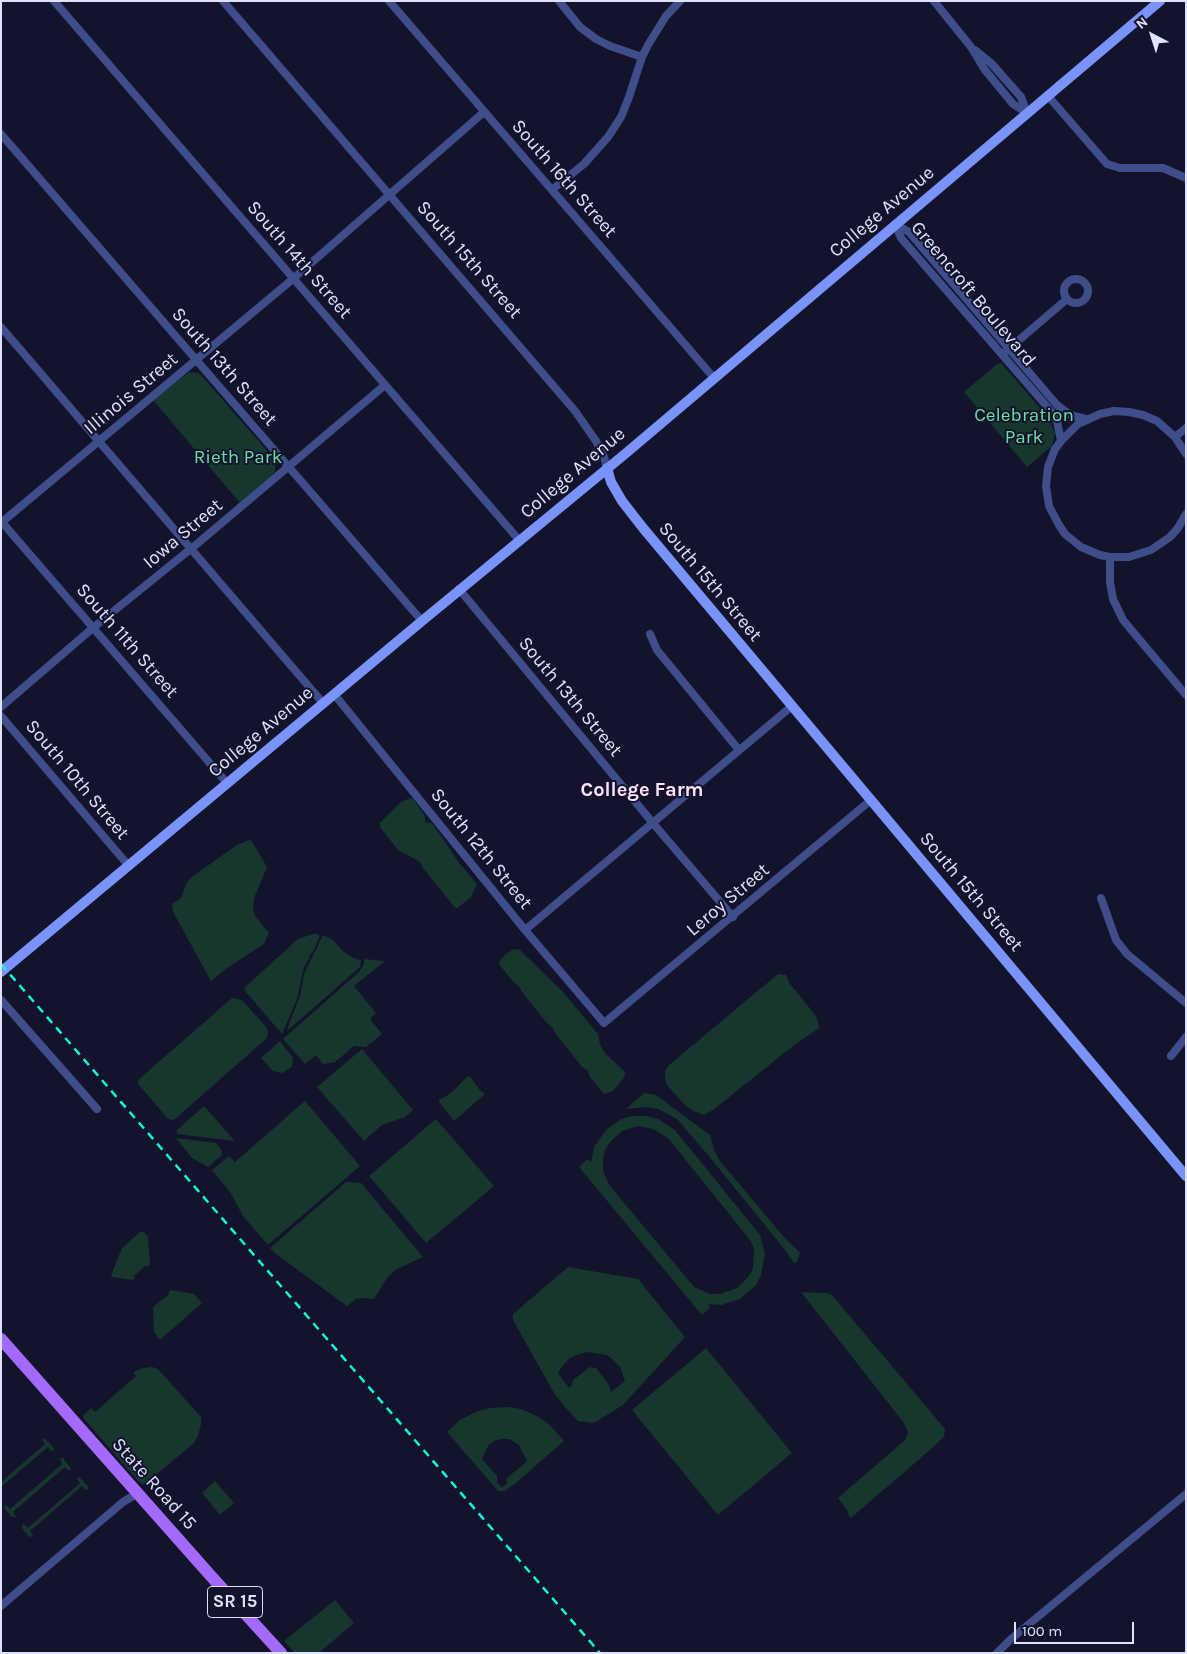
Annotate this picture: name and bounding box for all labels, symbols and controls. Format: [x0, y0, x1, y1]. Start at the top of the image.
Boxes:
north arrow [1127, 10, 1177, 60]
text: N [1133, 13, 1151, 33]
street label: South 16th Street [507, 115, 621, 243]
street label: College Avenue [825, 162, 939, 262]
street label: South 14th Street [242, 196, 356, 324]
street label: South 15th Street [412, 196, 526, 324]
street label: Greencroft Boulevard [906, 217, 1040, 371]
street label: South 13th Street [166, 303, 282, 431]
street label: Illinois Street [79, 348, 183, 440]
park label: Celebration Park [974, 405, 1074, 449]
street label: College Avenue [516, 423, 630, 523]
park label: Rieth Park [194, 447, 282, 469]
street label: Iowa Street [139, 494, 227, 574]
street label: South 15th Street [653, 518, 767, 646]
street label: South 11th Street [71, 579, 183, 703]
street label: South 13th Street [513, 632, 627, 762]
street label: College Avenue [204, 682, 318, 782]
street label: South 10th Street [20, 715, 134, 845]
district label: College Farm [580, 778, 704, 802]
street label: South 12th Street [425, 784, 537, 914]
street label: South 15th Street [914, 828, 1028, 956]
street label: Leroy Street [682, 859, 774, 941]
street label: State Road 15 [107, 1433, 201, 1535]
road number: SR 15 [208, 1586, 262, 1618]
scale bar [1017, 1612, 1137, 1644]
text: 100 m [1022, 1622, 1062, 1640]

